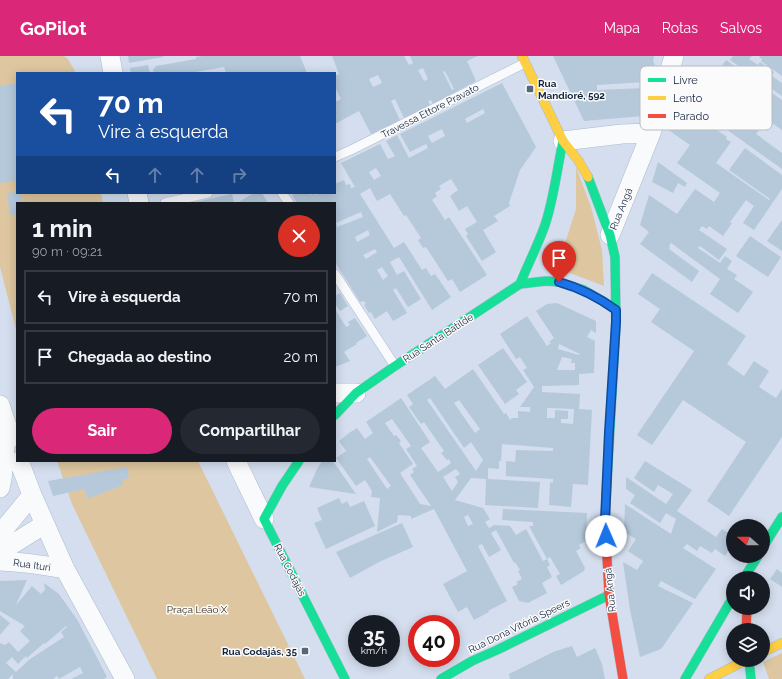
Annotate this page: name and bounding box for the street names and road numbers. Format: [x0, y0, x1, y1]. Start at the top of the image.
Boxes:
street label: Travessa Ettore Pravato [379, 82, 481, 140]
street label: Rua Angá [608, 186, 634, 232]
street label: Rua Santa Batilde [401, 311, 475, 365]
street label: Rua Codajás [272, 542, 308, 598]
street label: Rua Ituri [13, 557, 51, 573]
street label: Rua Angá [602, 567, 618, 613]
street label: Rua Dona Vitória Speers [467, 597, 572, 655]

